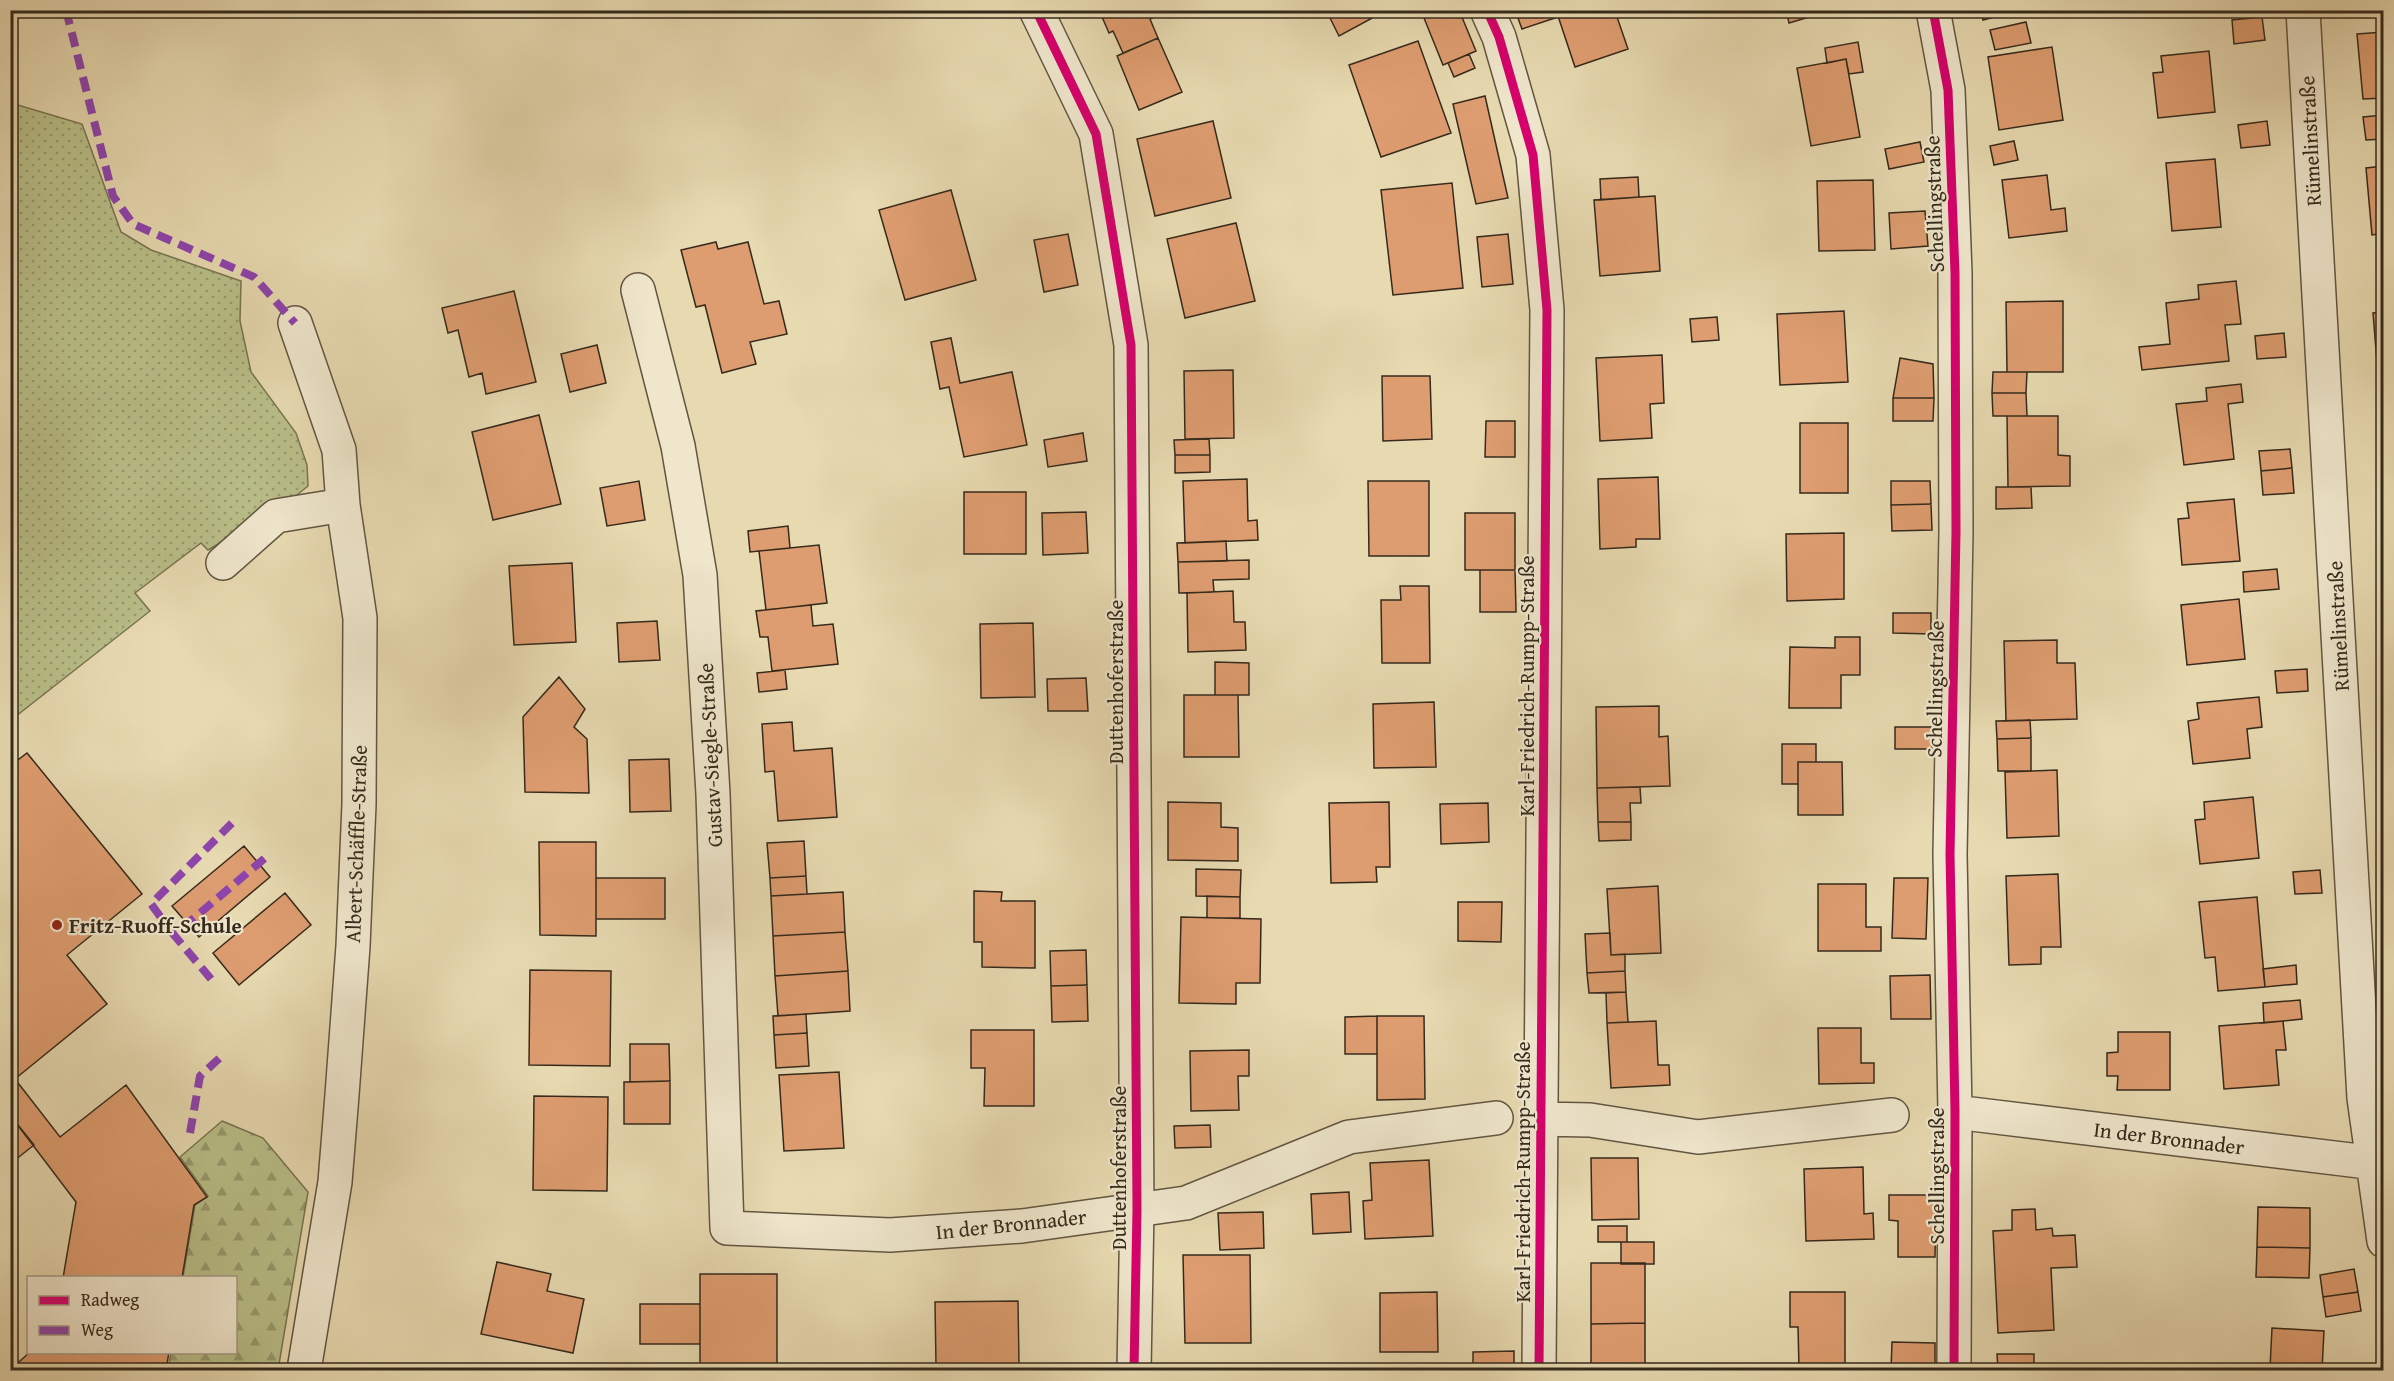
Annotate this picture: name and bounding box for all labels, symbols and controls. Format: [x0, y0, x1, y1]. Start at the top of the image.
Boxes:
street label: Rümelinstraße [2291, 75, 2329, 207]
street label: Schellingstraße [1916, 135, 1952, 273]
street label: Karl-Friedrich-Rumpp-Straße [1511, 555, 1542, 817]
street label: Rümelinstraße [2319, 560, 2357, 692]
street label: Duttenhoferstraße [1100, 600, 1131, 764]
street label: Schellingstraße [1918, 620, 1952, 758]
street label: Gustav-Siegle-Straße [690, 662, 730, 848]
street label: Albert-Schäffle-Straße [337, 744, 375, 944]
place label: Fritz-Ruoff-Schule [69, 910, 242, 941]
marker: Fritz-Ruoff-Schule [50, 918, 64, 932]
street label: Karl-Friedrich-Rumpp-Straße [1507, 1041, 1538, 1303]
street label: Duttenhoferstraße [1103, 1086, 1134, 1250]
street label: Schellingstraße [1921, 1107, 1952, 1245]
street label: In der Bronnader [2092, 1113, 2246, 1163]
street label: In der Bronnader [934, 1201, 1088, 1247]
legend [27, 1276, 237, 1354]
text: Radweg [81, 1286, 139, 1313]
text: Weg [81, 1316, 113, 1343]

